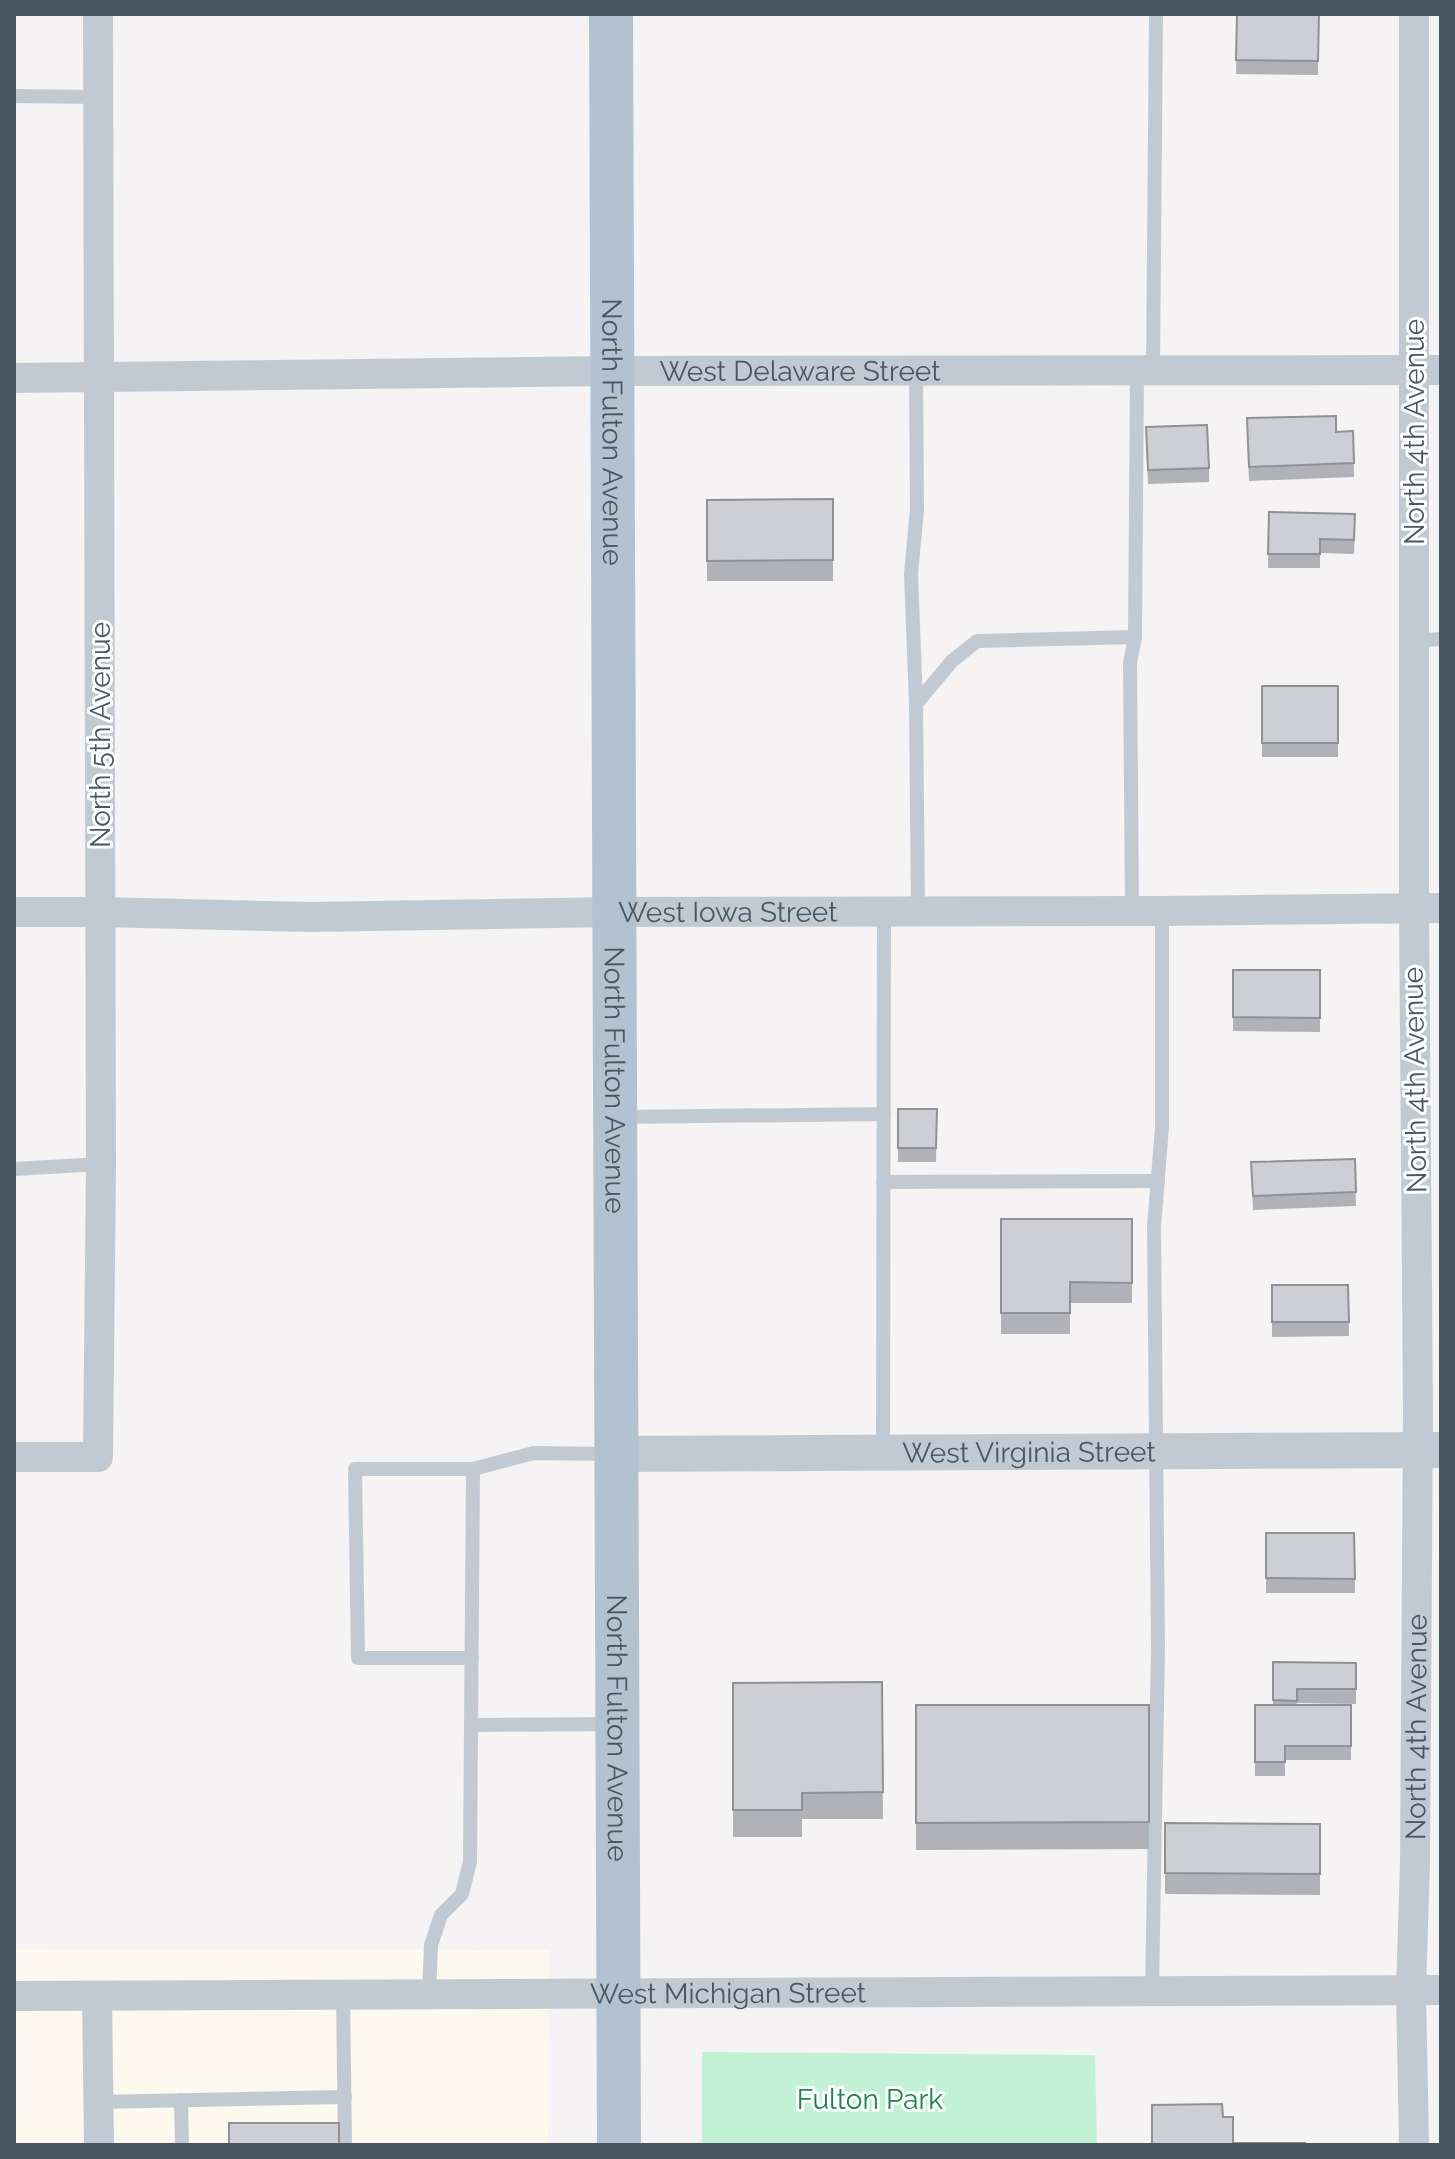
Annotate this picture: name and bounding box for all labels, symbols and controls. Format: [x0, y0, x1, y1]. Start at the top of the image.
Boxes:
street label: North Fulton Avenue [596, 298, 630, 566]
street label: North 4th Avenue [1398, 319, 1431, 545]
street label: West Delaware Street [659, 354, 941, 387]
street label: North 5th Avenue [84, 622, 117, 848]
street label: West Iowa Street [618, 895, 838, 928]
street label: North Fulton Avenue [598, 946, 632, 1214]
street label: North 4th Avenue [1397, 967, 1433, 1193]
street label: West Virginia Street [902, 1435, 1156, 1469]
street label: North Fulton Avenue [600, 1594, 634, 1862]
street label: North 4th Avenue [1399, 1614, 1433, 1840]
street label: West Michigan Street [590, 1976, 867, 2010]
park label: Fulton Park [797, 2083, 943, 2116]

